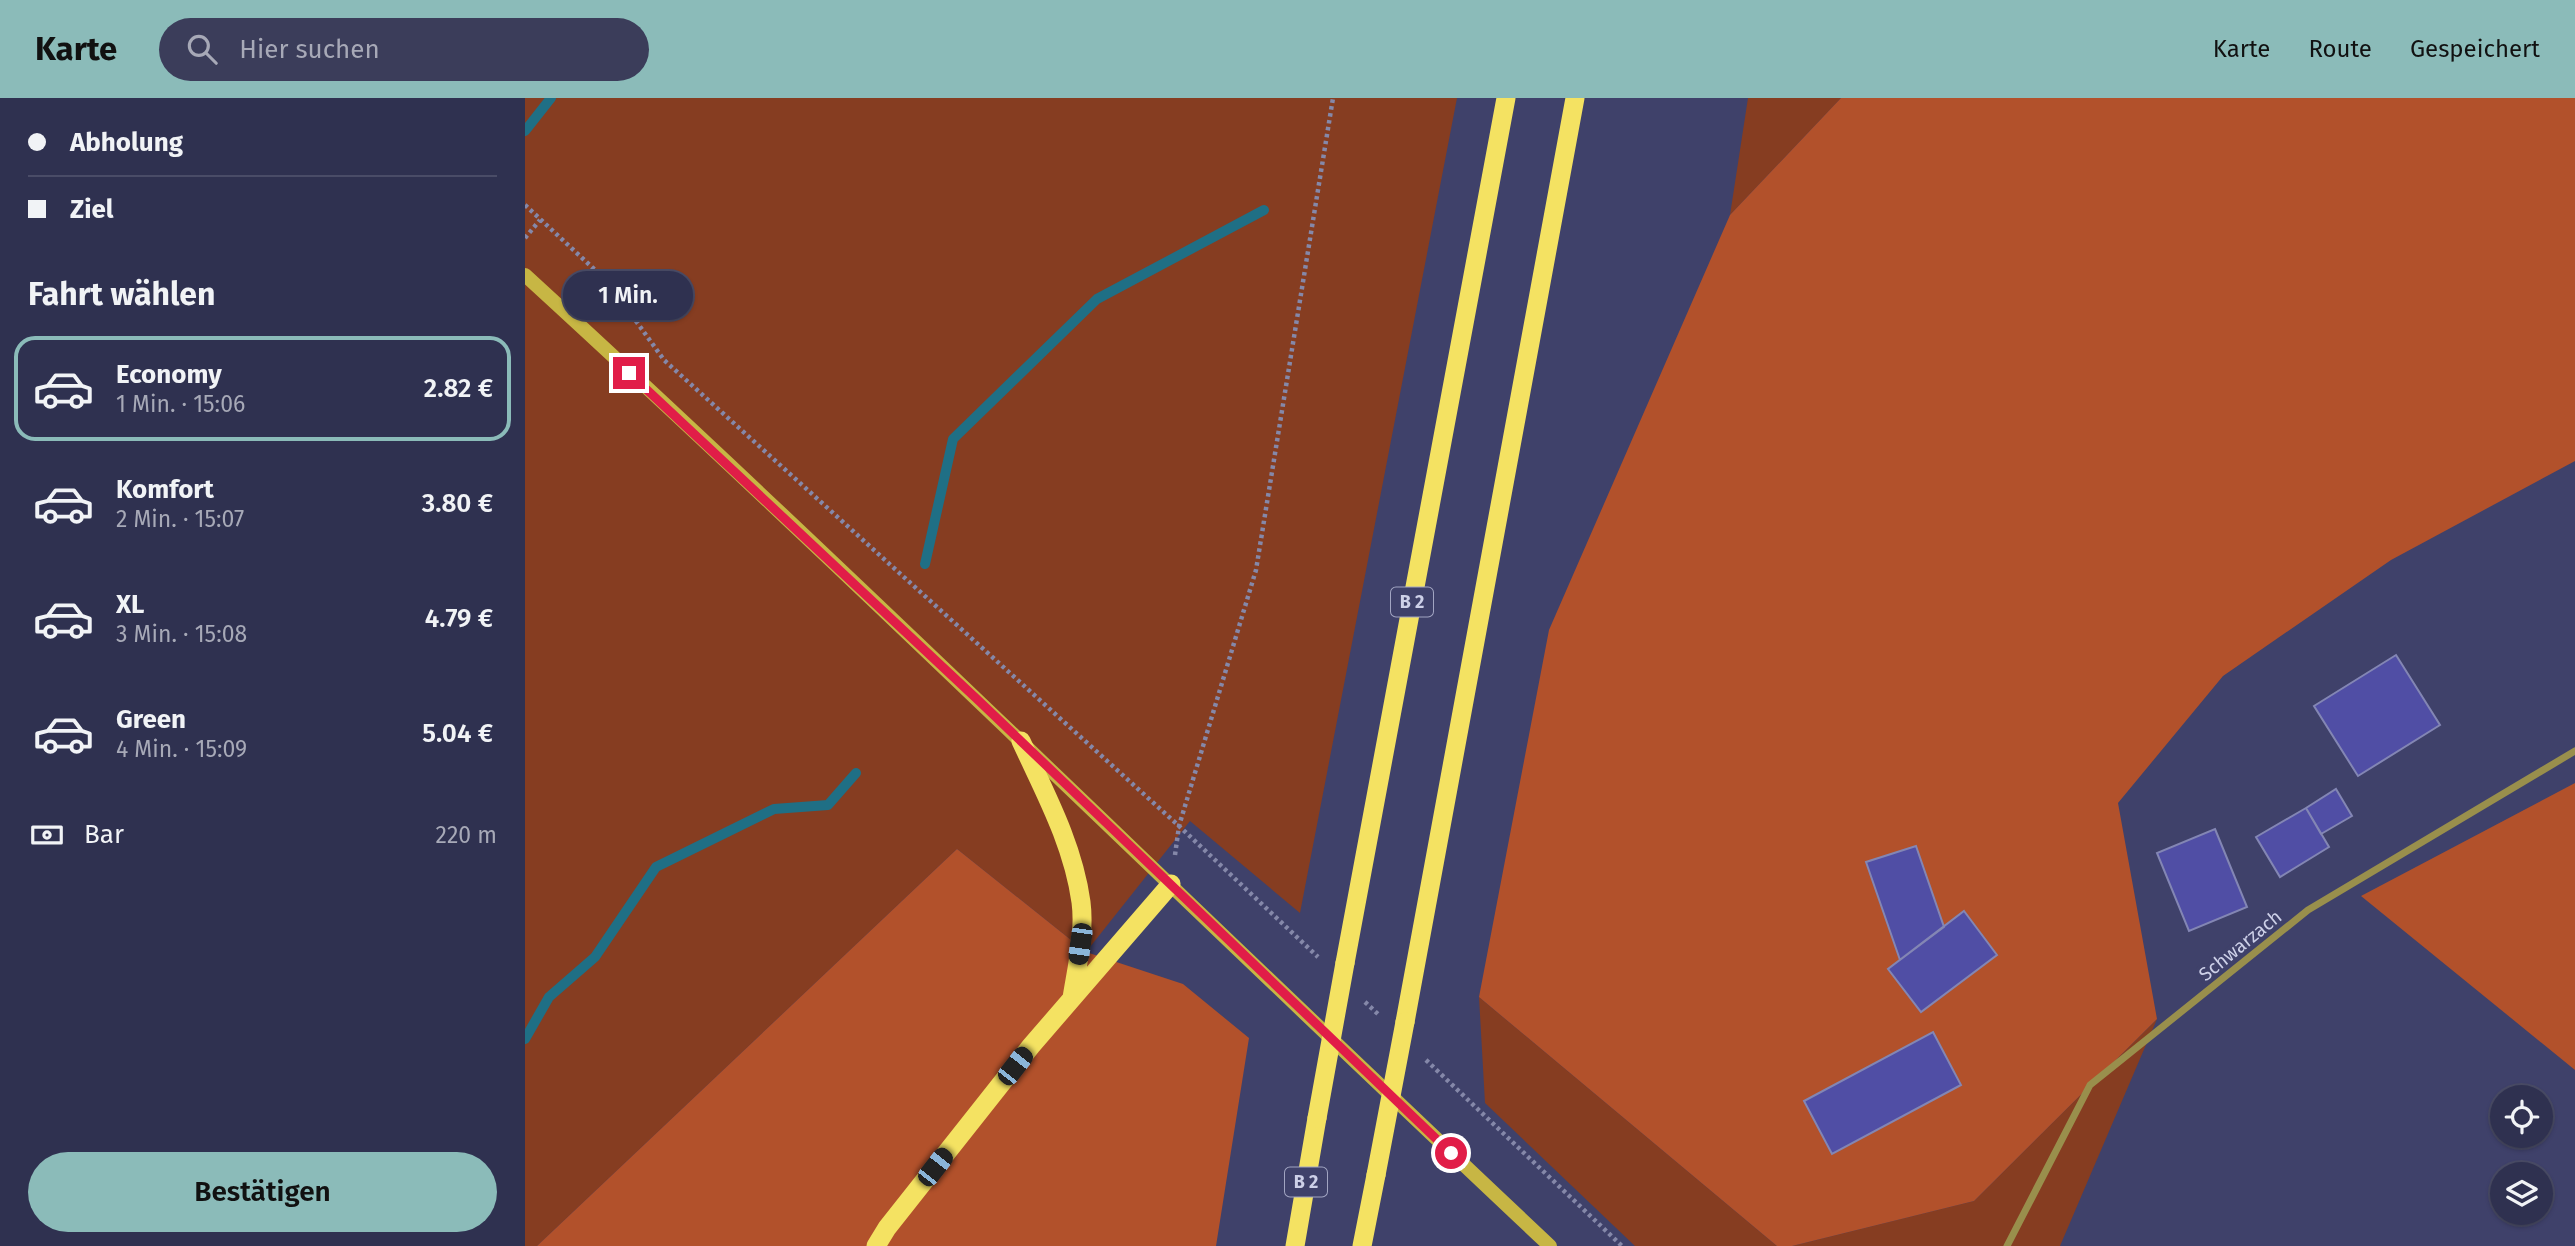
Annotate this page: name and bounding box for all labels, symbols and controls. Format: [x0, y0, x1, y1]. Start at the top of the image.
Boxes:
search box [159, 18, 649, 81]
text: Karte [35, 29, 117, 69]
icon: search [183, 30, 221, 68]
text: Hier suchen [239, 34, 380, 65]
text: Karte [2213, 35, 2270, 63]
text: Route [2308, 35, 2372, 63]
text: Gespeichert [2410, 35, 2540, 63]
text: Abholung [70, 127, 183, 158]
text: Ziel [70, 194, 114, 225]
callout: 1 Min. [564, 272, 694, 320]
text: Fahrt wählen [28, 275, 215, 313]
text: 1 Min. [598, 281, 658, 309]
icon: car [32, 357, 95, 420]
route end [613, 357, 645, 389]
text: Economy [116, 359, 222, 390]
text: 2.82 € [424, 373, 493, 404]
text: 1 Min. · 15:06 [116, 390, 245, 418]
icon: car [32, 472, 95, 535]
text: Komfort [116, 474, 214, 505]
text: 3.80 € [422, 488, 493, 519]
text: 2 Min. · 15:07 [116, 505, 244, 533]
icon: car [32, 587, 95, 650]
road number: B 2 [1391, 588, 1433, 616]
text: XL [116, 589, 144, 620]
text: 4.79 € [425, 603, 493, 634]
text: 3 Min. · 15:08 [116, 620, 247, 648]
icon: car [32, 702, 95, 765]
text: Green [116, 704, 186, 735]
text: 5.04 € [422, 718, 493, 749]
text: 4 Min. · 15:09 [116, 735, 247, 763]
icon: cash [28, 816, 66, 854]
text: Bar [84, 819, 124, 850]
text: 220 m [436, 821, 497, 849]
street label: Schwarzach [2194, 905, 2286, 986]
car [1067, 922, 1094, 966]
car [994, 1043, 1037, 1089]
map controls [2490, 1085, 2553, 1225]
button: locate [2490, 1085, 2553, 1148]
route start [1435, 1137, 1467, 1169]
car [914, 1144, 957, 1190]
button: Bestätigen [28, 1152, 497, 1232]
button: layers [2490, 1162, 2553, 1225]
road number: B 2 [1285, 1168, 1327, 1196]

